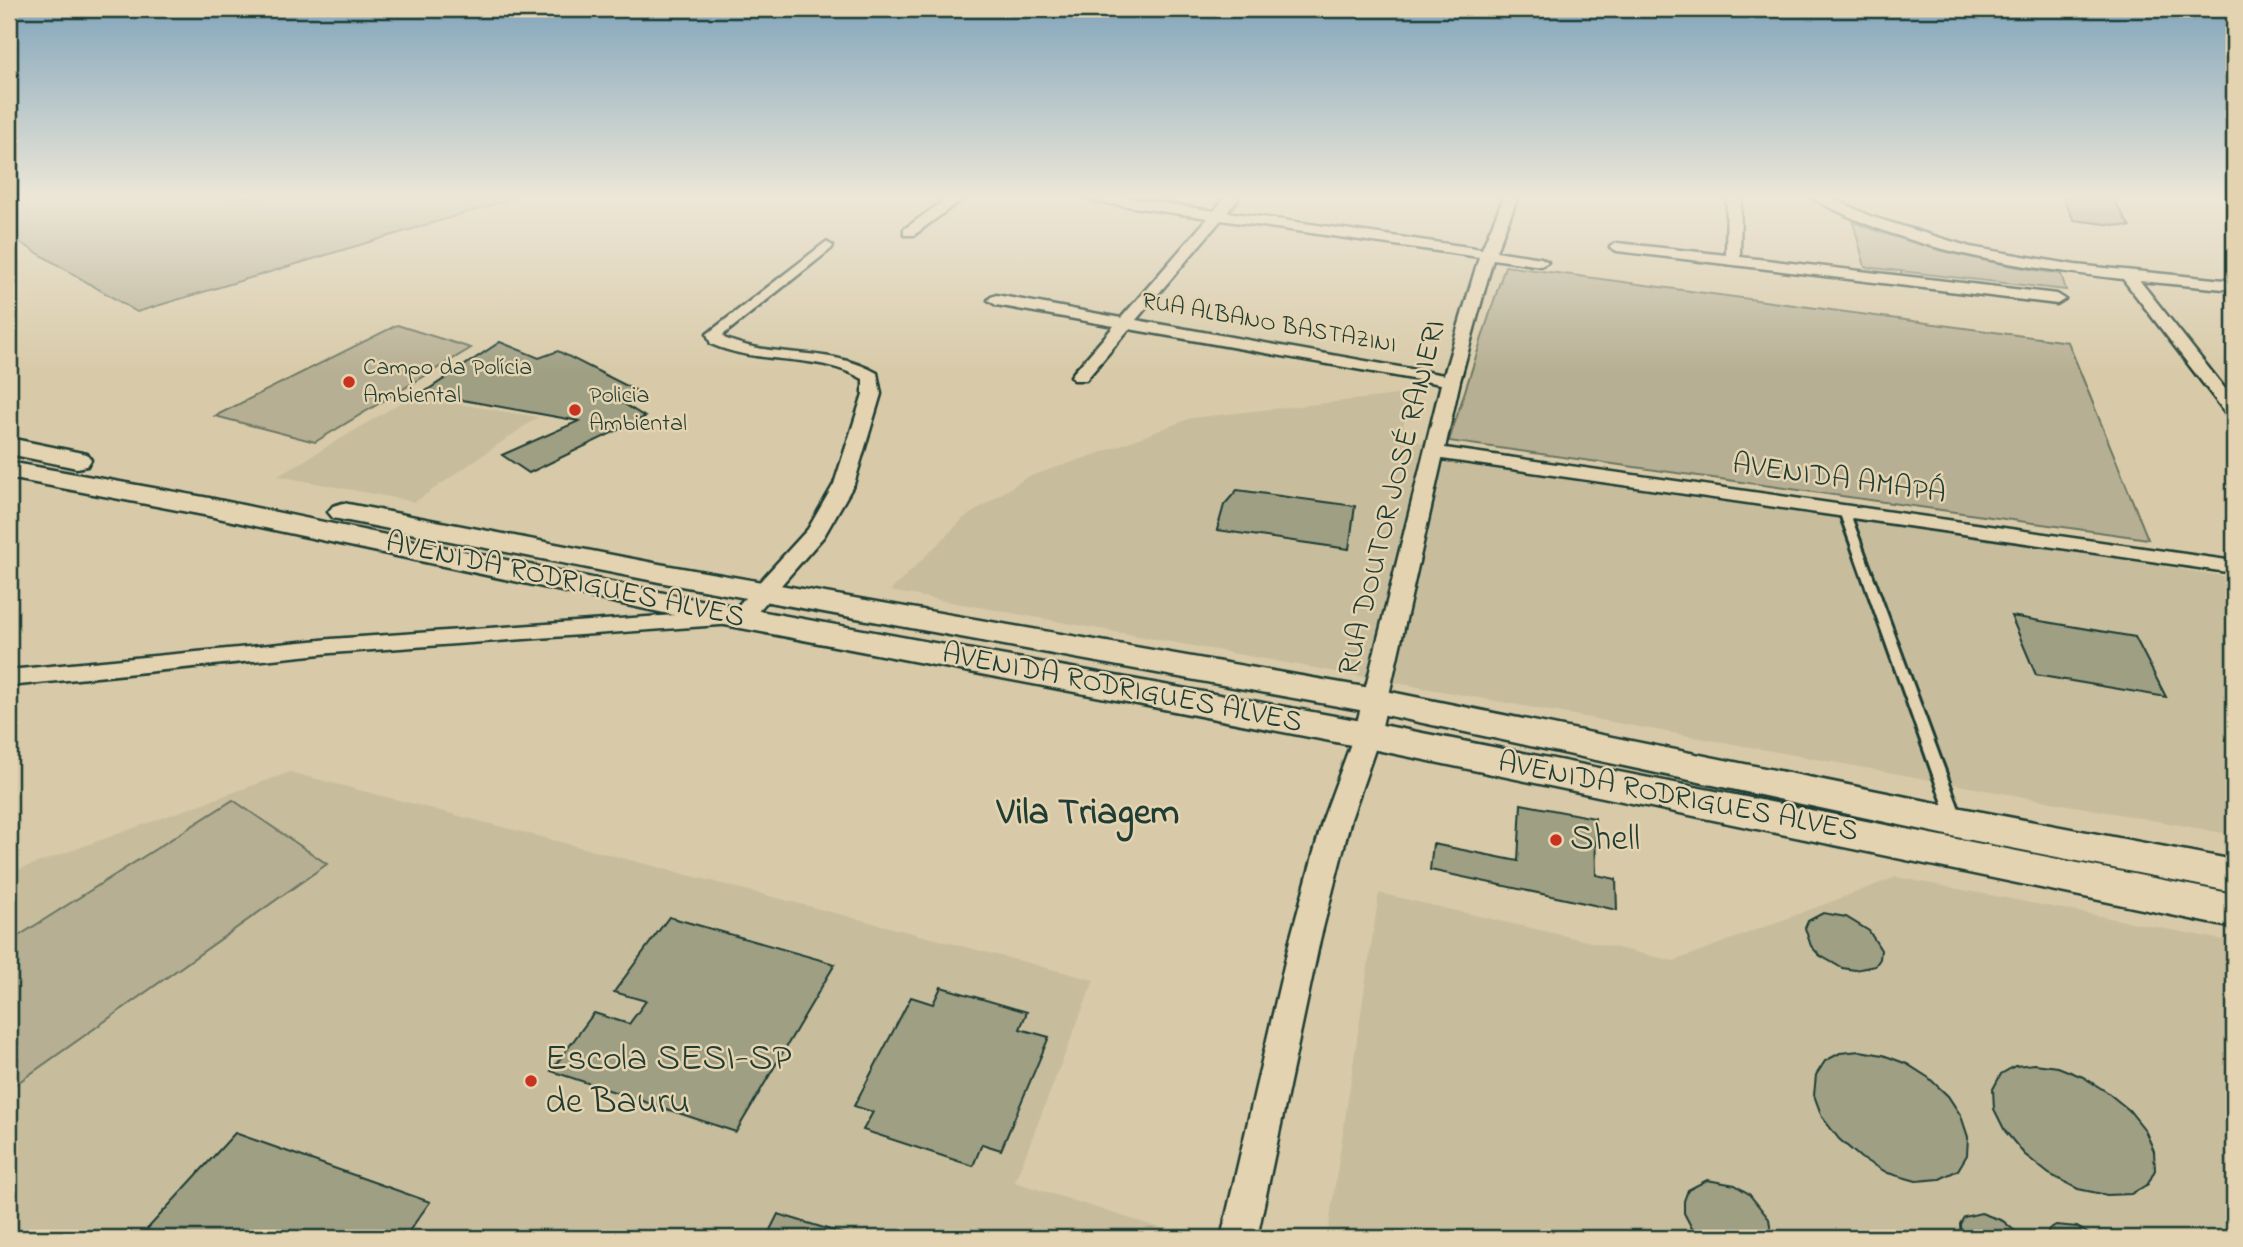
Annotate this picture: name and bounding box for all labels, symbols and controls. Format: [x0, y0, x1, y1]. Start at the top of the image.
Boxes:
street label: RUA ALBANO BASTAZINI [1139, 284, 1399, 364]
street label: RUA DOUTOR JOSÉ RANIERI [1328, 316, 1458, 680]
place label: Campo da Polícia Ambiental [363, 351, 532, 414]
marker: Campo da Polícia Ambiental [341, 374, 357, 390]
place label: Policia Ambiental [589, 379, 687, 442]
marker: Policia Ambiental [567, 402, 583, 418]
street label: AVENIDA AMAPÁ [1729, 443, 1949, 517]
street label: AVENIDA RODRIGUES ALVES [381, 521, 749, 641]
street label: AVENIDA RODRIGUES ALVES [938, 632, 1306, 746]
street label: AVENIDA RODRIGUES ALVES [1494, 741, 1862, 855]
district label: Vila Triagem [996, 787, 1179, 842]
place label: Shell [1570, 813, 1640, 867]
marker: Shell [1548, 832, 1564, 848]
place label: Escola SESI-SP de Bauru [545, 1033, 792, 1130]
marker: Escola SESI-SP de Bauru [523, 1073, 539, 1089]

